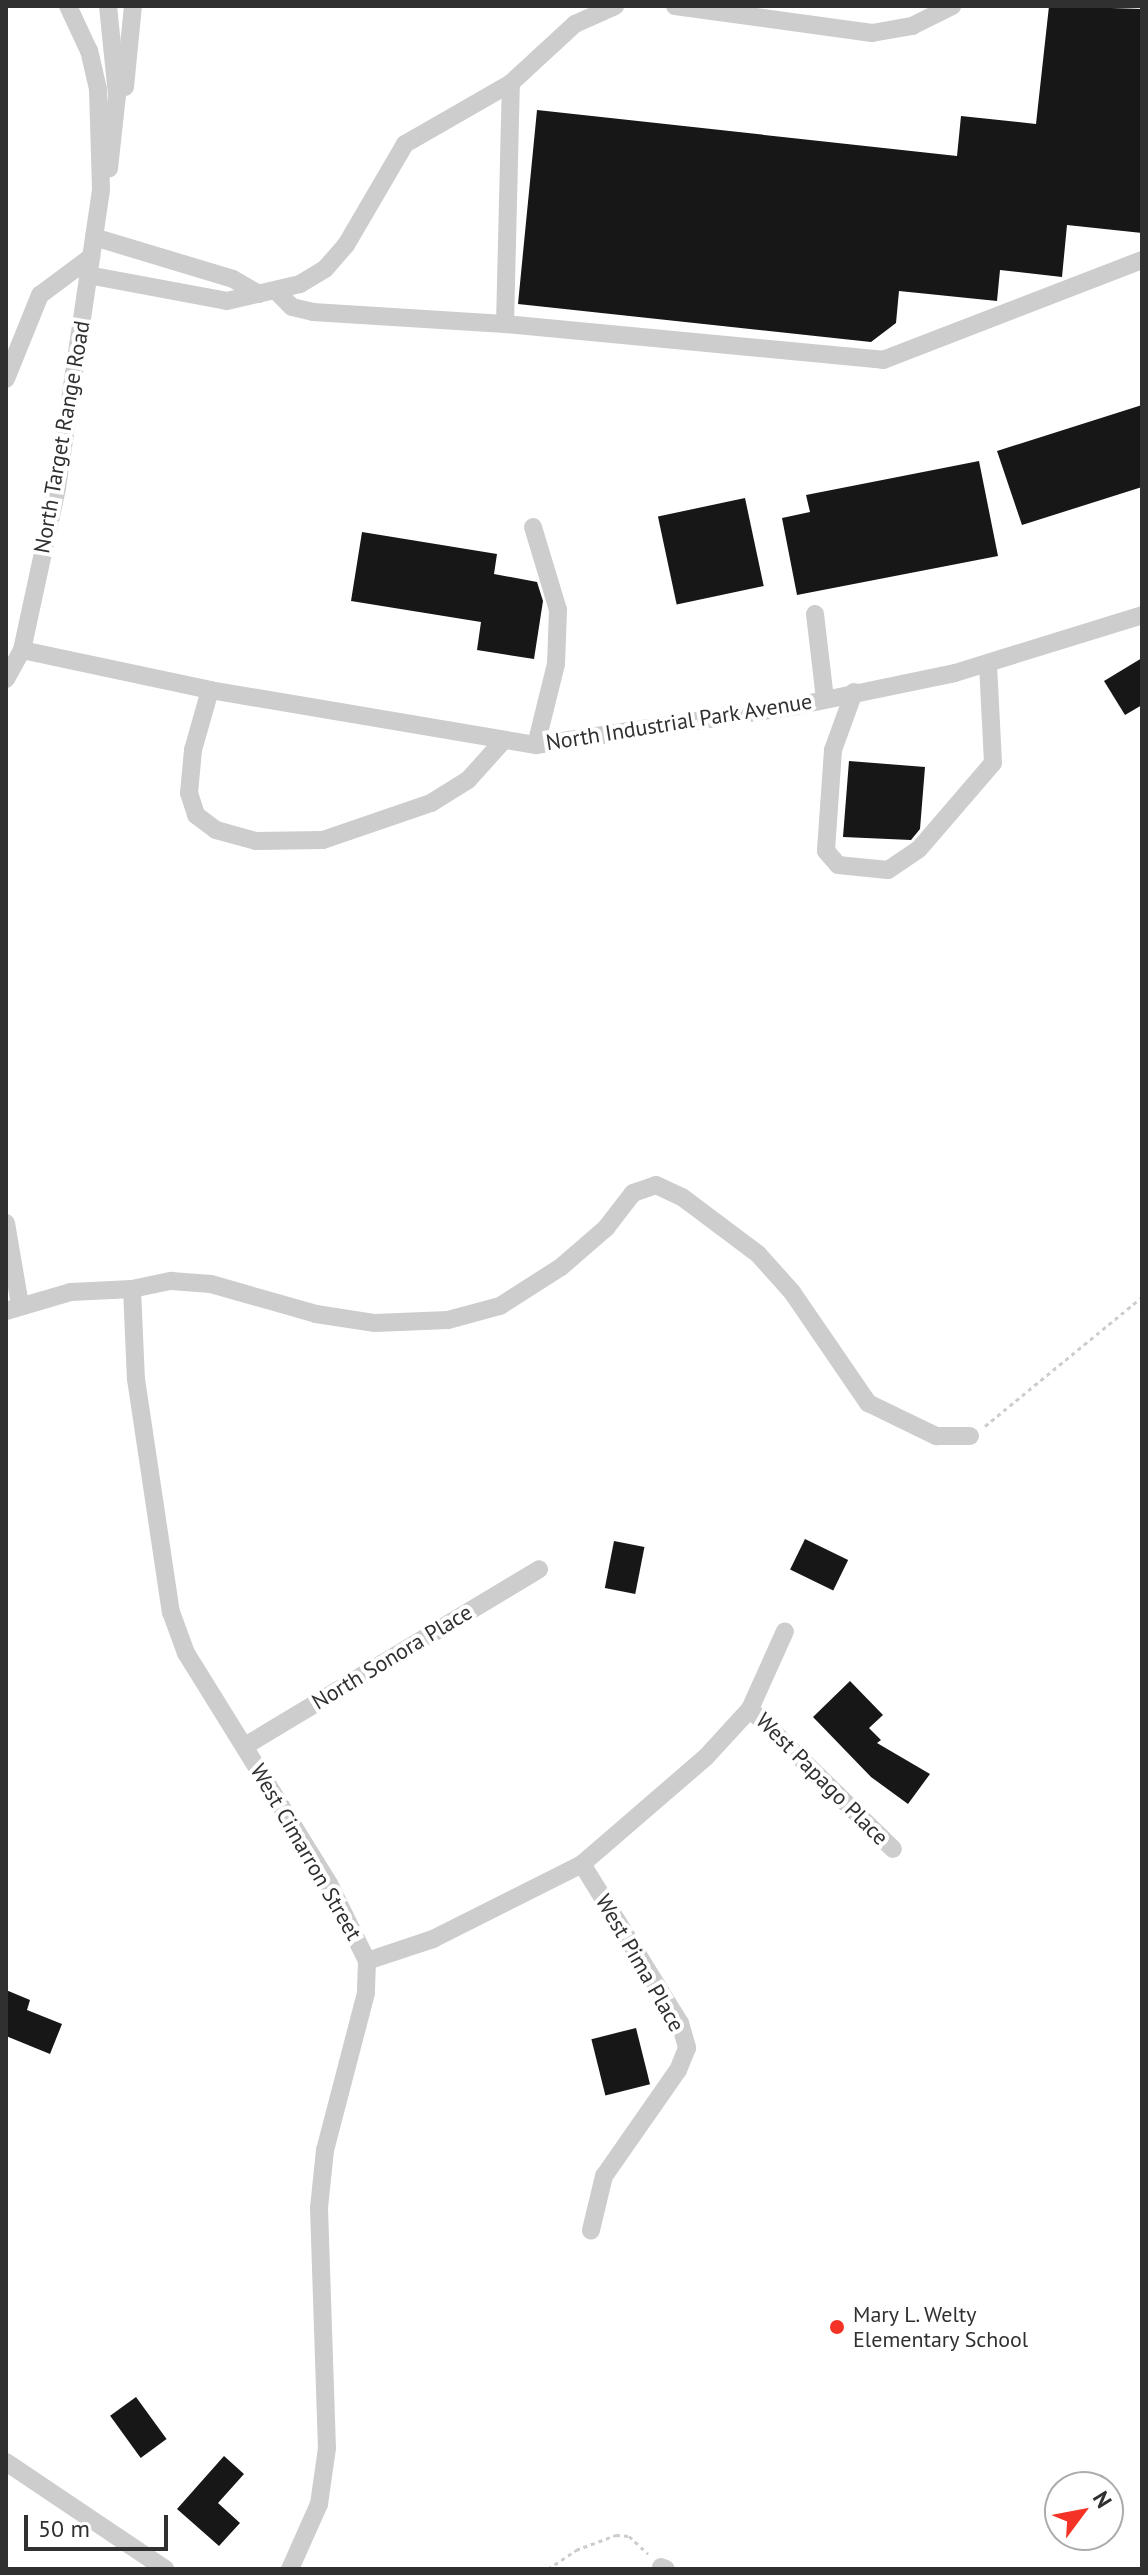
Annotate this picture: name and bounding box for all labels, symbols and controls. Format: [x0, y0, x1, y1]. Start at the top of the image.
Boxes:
street label: North Target Range Road [29, 319, 95, 555]
street label: North Industrial Park Avenue [543, 688, 815, 756]
street label: North Sonora Place [307, 1599, 477, 1715]
street label: West Papago Place [750, 1707, 894, 1851]
street label: West Cimarron Street [245, 1759, 367, 1945]
street label: West Pima Place [590, 1890, 690, 2036]
place label: Mary L. Welty Elementary School [853, 2301, 1029, 2352]
marker: Mary L. Welty Elementary School [828, 2318, 846, 2336]
north arrow [1044, 2471, 1124, 2551]
text: N [1087, 2486, 1118, 2513]
scale bar [28, 2499, 172, 2549]
text: 50 m [38, 2513, 90, 2544]

